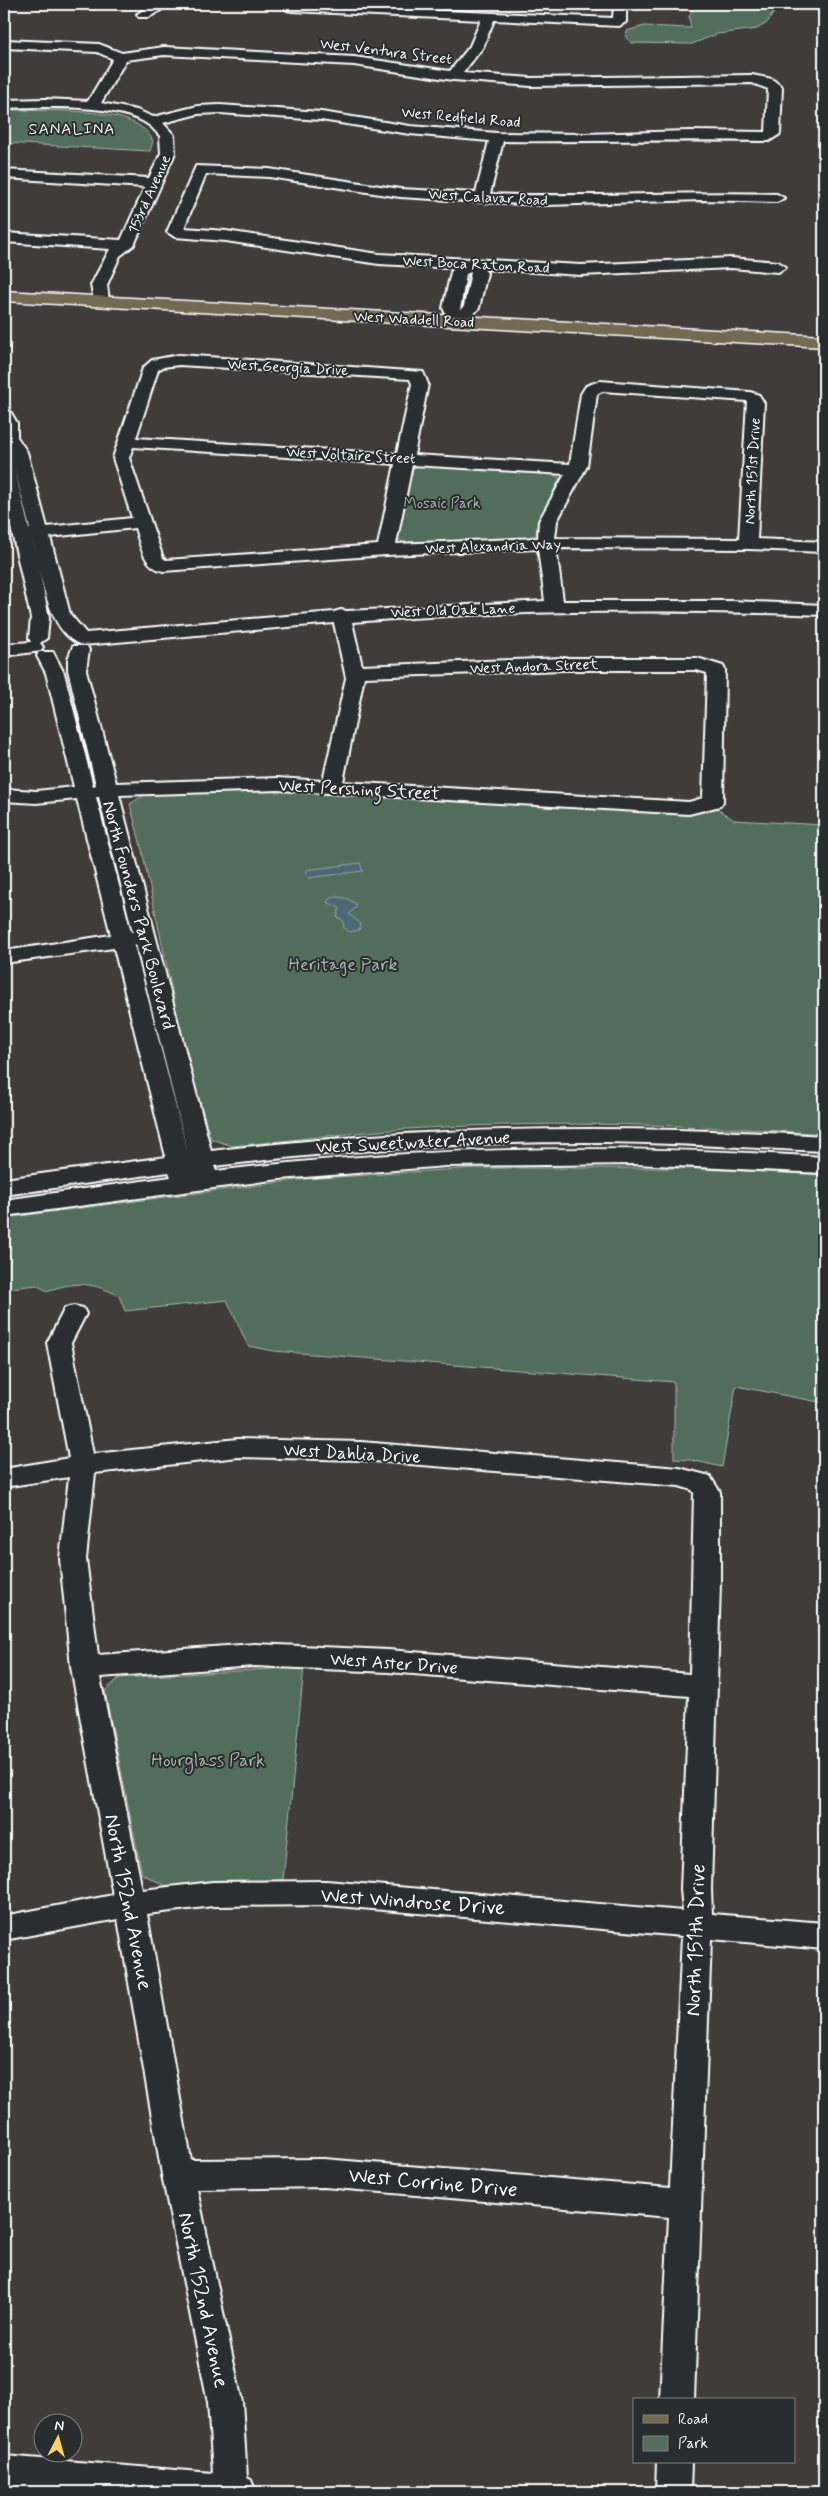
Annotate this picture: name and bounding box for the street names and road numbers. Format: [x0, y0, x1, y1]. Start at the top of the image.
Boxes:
street label: West Ventura Street [319, 34, 453, 70]
street label: West Redfield Road [401, 103, 521, 133]
street label: 153rd Avenue [124, 152, 176, 237]
street label: West Calavar Road [428, 185, 548, 211]
street label: West Boca Raton Road [402, 251, 550, 279]
street label: West Waddell Road [353, 307, 475, 333]
street label: West Georgia Drive [227, 355, 349, 382]
street label: North 151st Drive [740, 417, 766, 525]
street label: West Voltaire Street [286, 443, 417, 469]
street label: West Alexandria Way [425, 535, 562, 559]
street label: West Old Oak Lane [390, 599, 516, 623]
street label: West Andora Street [470, 655, 599, 679]
street label: West Pershing Street [278, 774, 440, 808]
street label: North Founders Park Boulevard [96, 798, 180, 1032]
street label: West Sweetwater Avenue [315, 1126, 511, 1160]
street label: West Dahlia Drive [283, 1438, 421, 1470]
street label: West Aster Drive [329, 1648, 459, 1680]
street label: North 152nd Avenue [97, 1812, 159, 1993]
street label: North 151th Drive [679, 1863, 713, 2017]
street label: West Windrose Drive [320, 1882, 506, 1922]
street label: West Corrine Drive [347, 2162, 519, 2204]
street label: North 152nd Avenue [171, 2210, 235, 2391]

